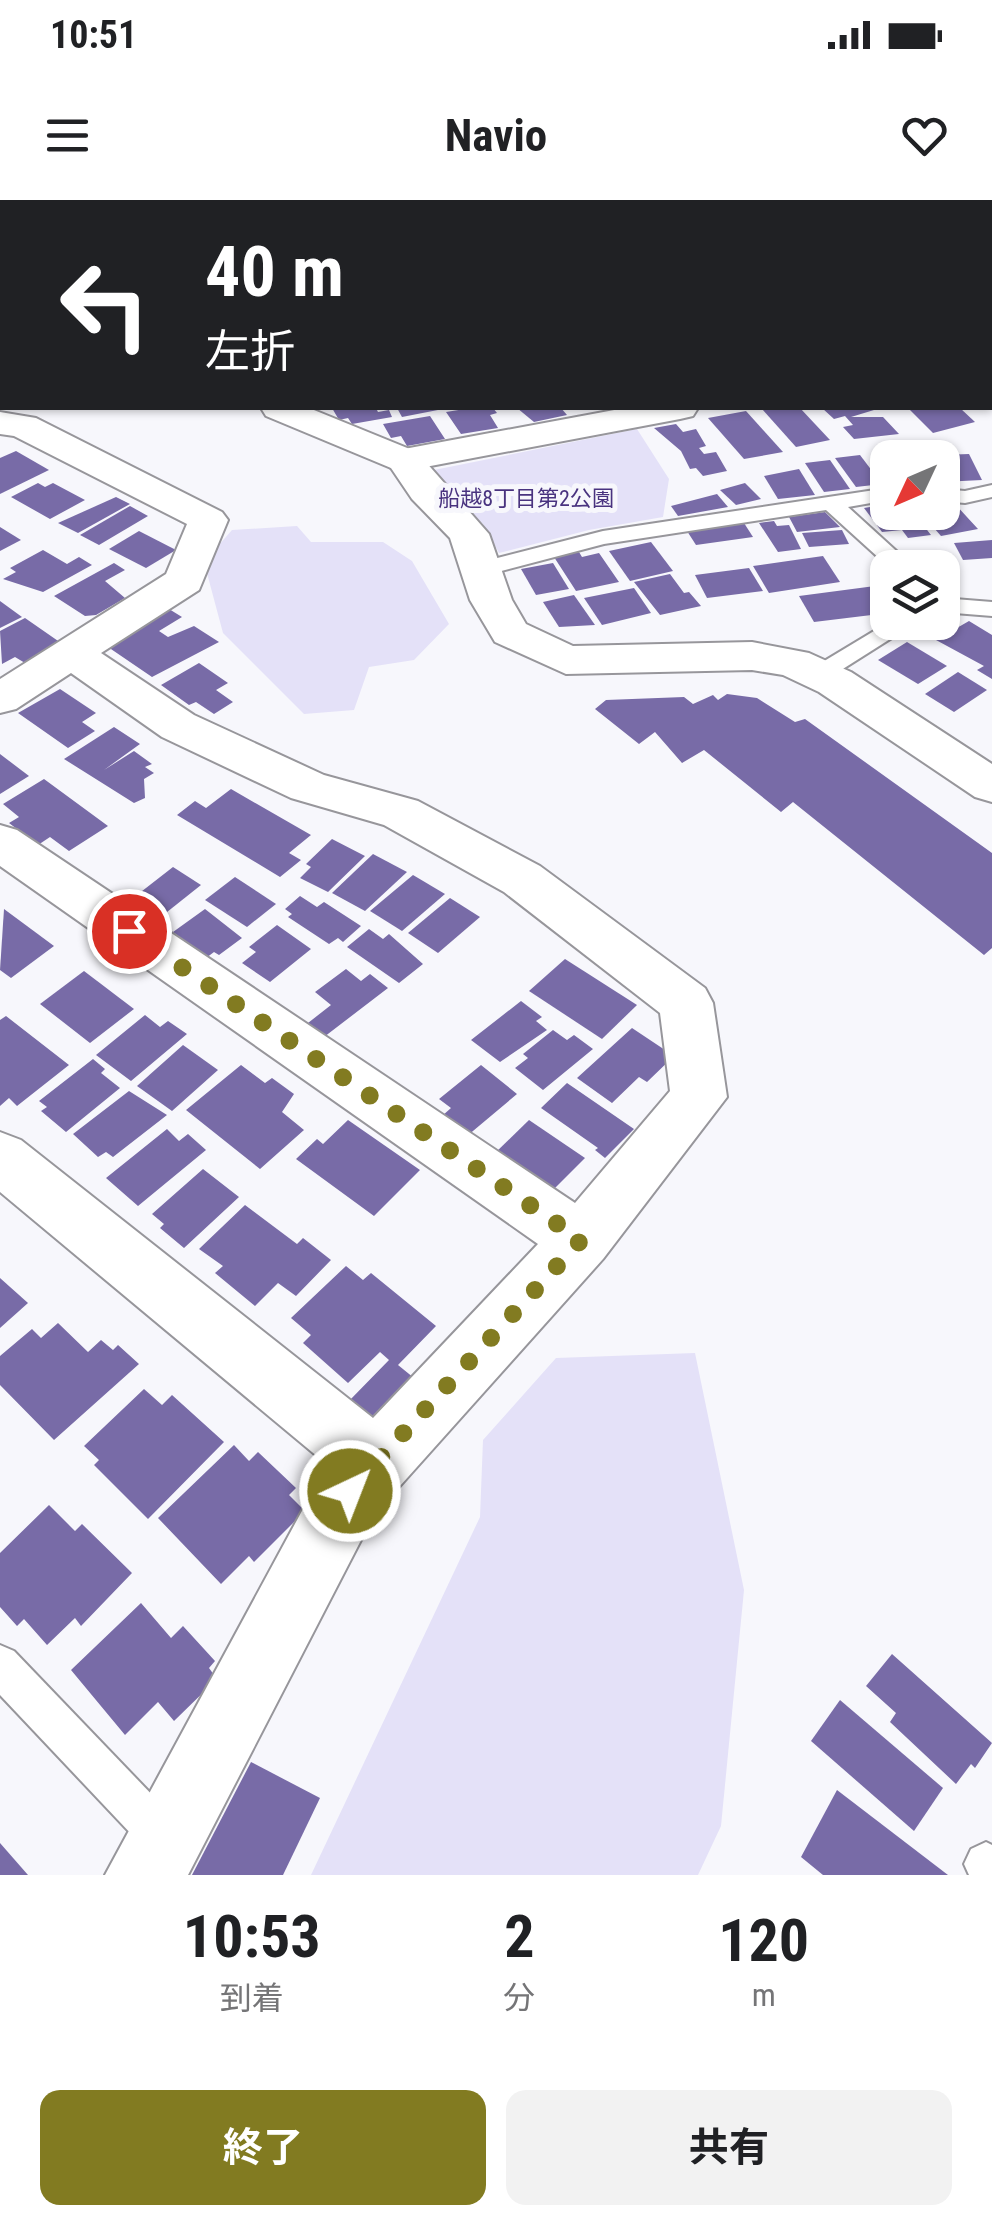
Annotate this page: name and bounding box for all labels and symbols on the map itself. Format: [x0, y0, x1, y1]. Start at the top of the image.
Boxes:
north arrow [870, 440, 960, 530]
park label: 船越8丁目第2公園 [438, 486, 614, 511]
pin [87, 889, 172, 974]
position arrow [298, 1439, 402, 1543]

